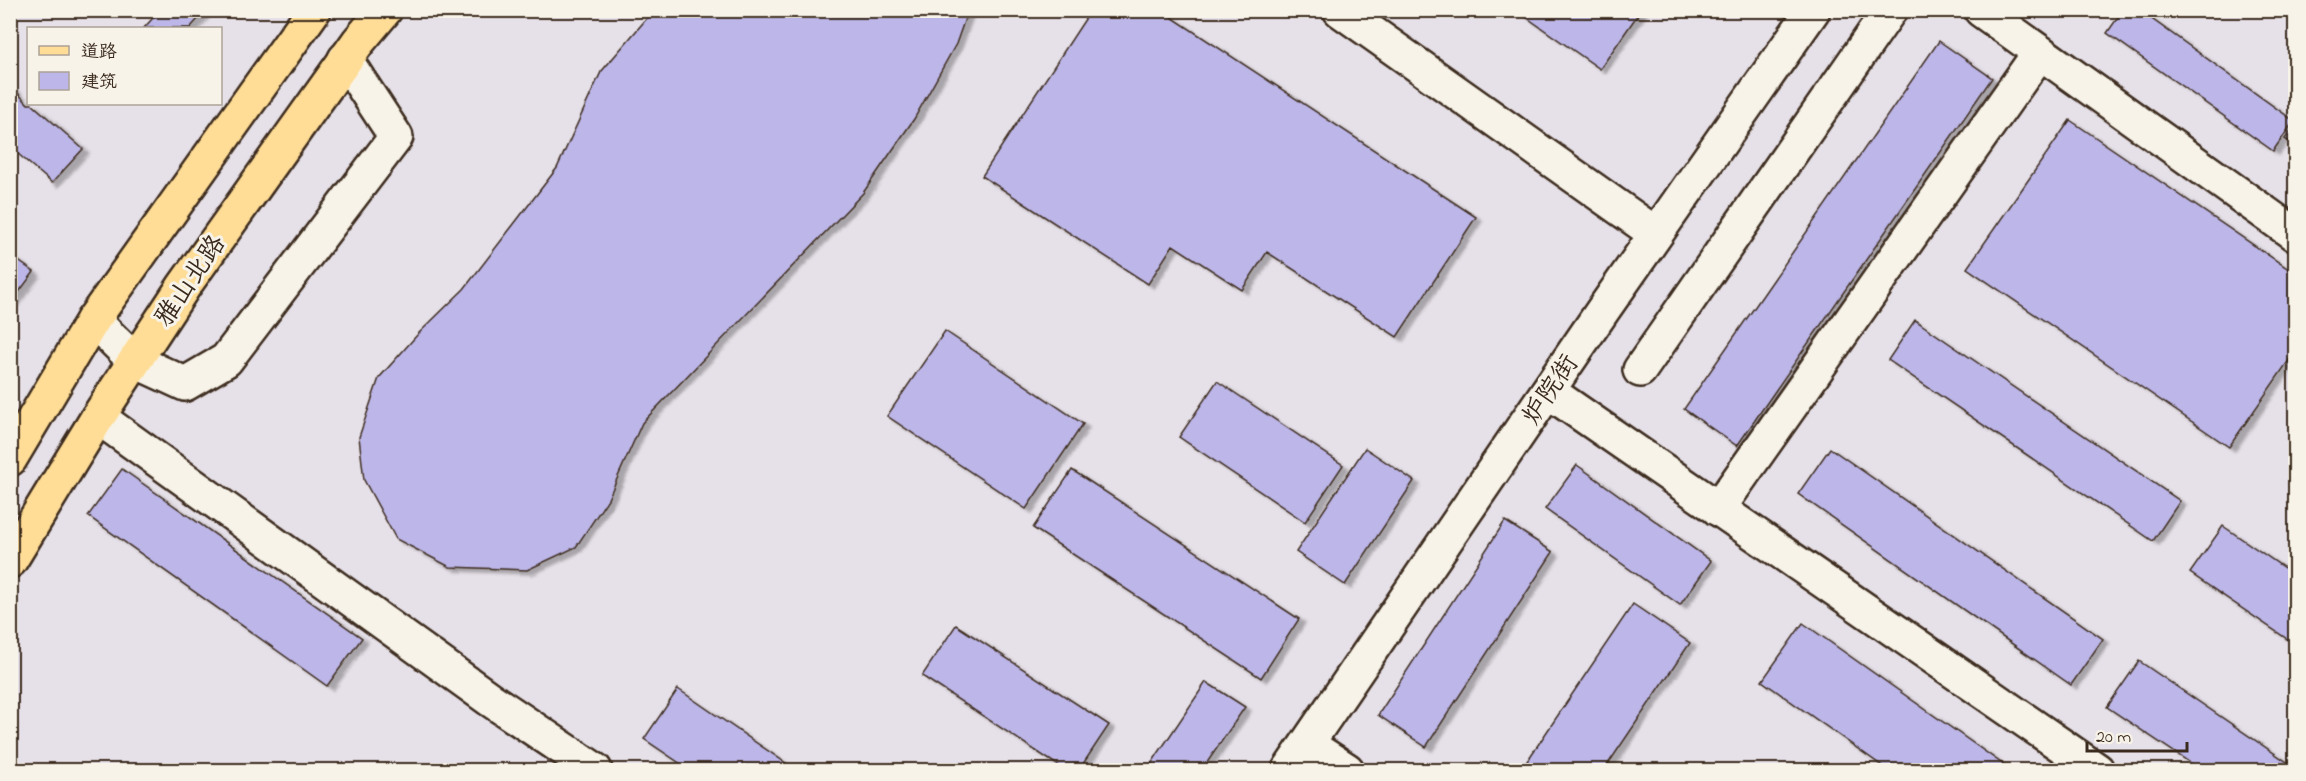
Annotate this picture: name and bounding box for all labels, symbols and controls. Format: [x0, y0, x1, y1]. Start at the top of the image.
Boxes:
legend [27, 27, 222, 105]
text: 道路 [81, 40, 117, 66]
text: 建筑 [81, 70, 117, 96]
street label: 雅山北路 [147, 228, 236, 335]
street label: 炉院街 [1514, 348, 1589, 434]
scale bar [2087, 715, 2188, 753]
text: 20 m [2096, 725, 2131, 751]

